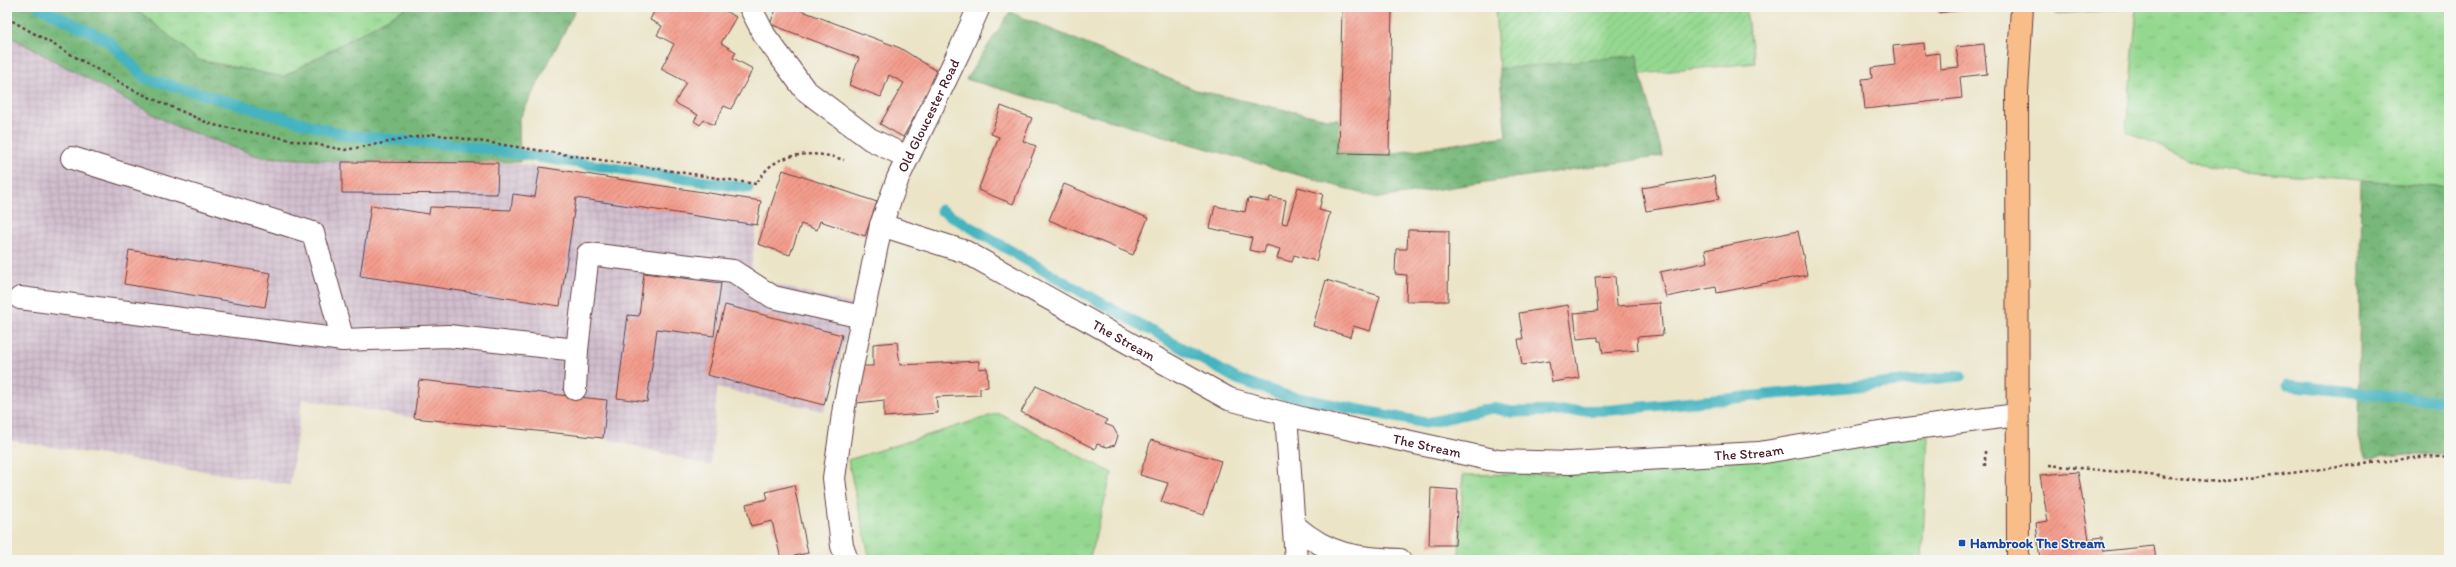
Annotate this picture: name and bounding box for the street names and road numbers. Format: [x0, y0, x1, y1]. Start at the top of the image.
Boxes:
street label: Old Gloucester Road [894, 56, 964, 175]
street label: The Stream [1089, 316, 1158, 365]
street label: The Stream [1391, 430, 1463, 462]
street label: The Stream [1714, 441, 1785, 464]

